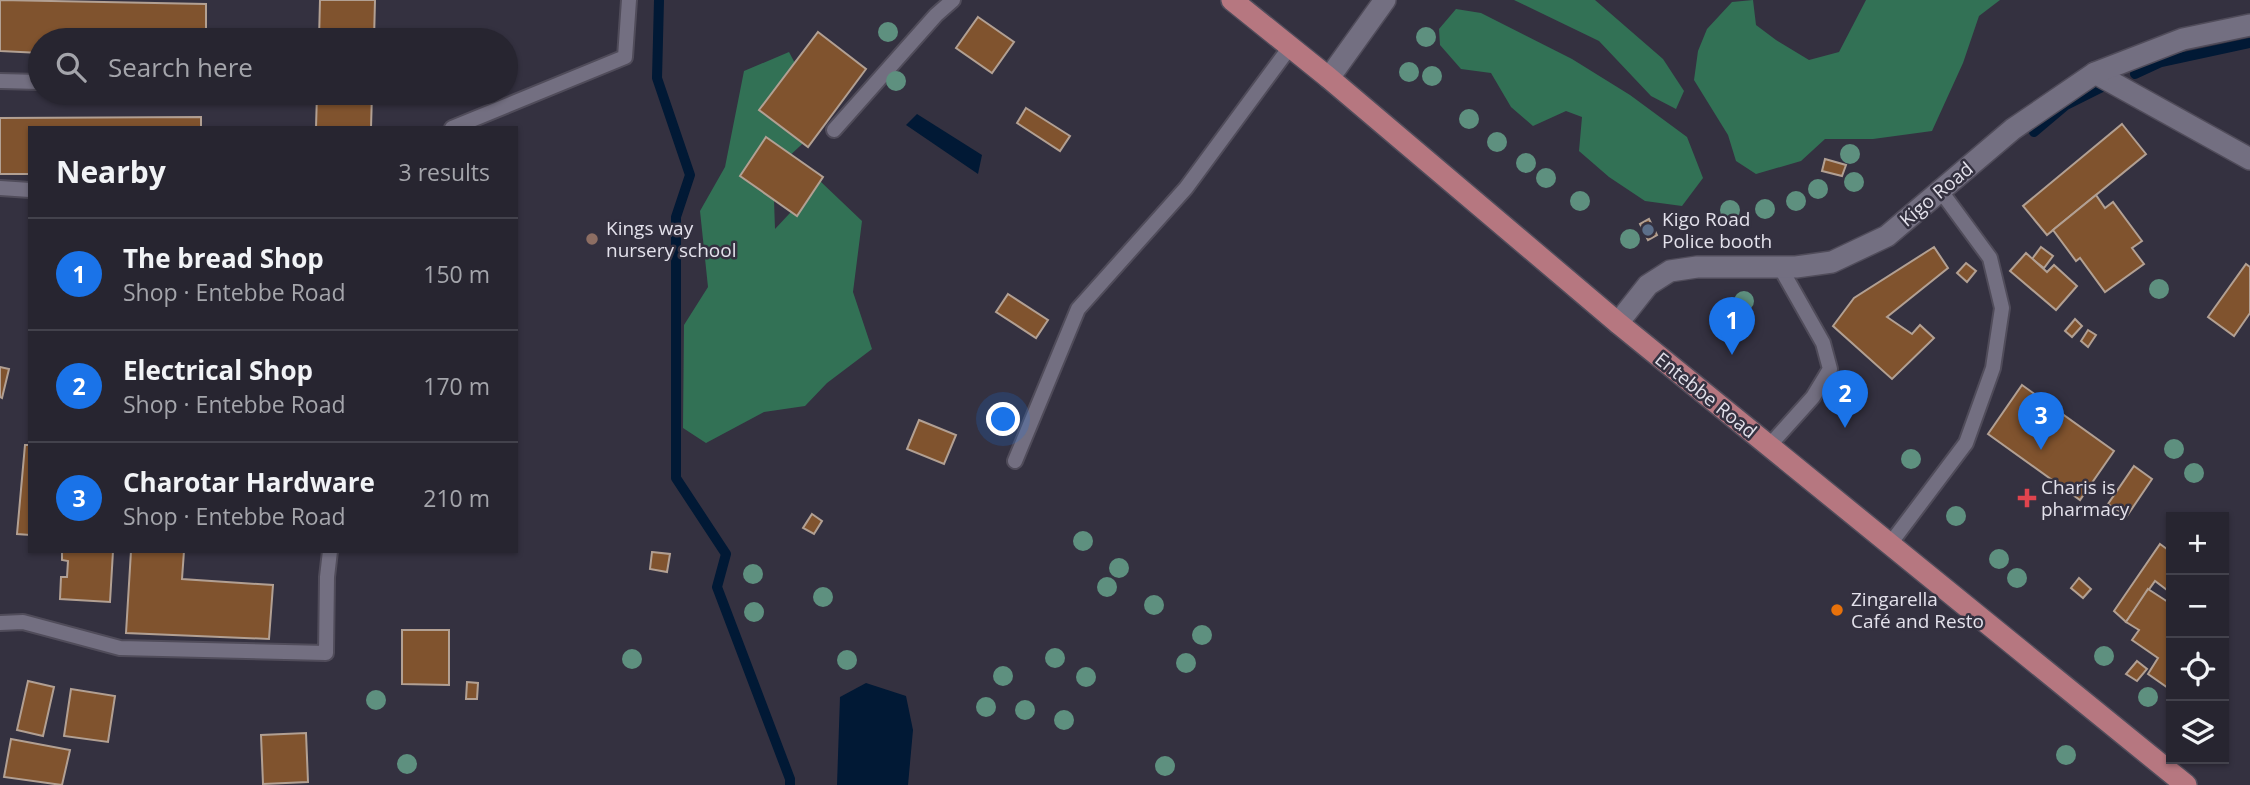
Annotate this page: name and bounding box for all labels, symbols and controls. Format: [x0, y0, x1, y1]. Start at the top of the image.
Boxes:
search box [28, 28, 518, 105]
icon: search [52, 48, 90, 86]
text: Search here [108, 49, 253, 85]
text: Nearby [56, 151, 166, 192]
text: 3 results [399, 156, 490, 188]
street label: Kigo Road [1894, 156, 1978, 232]
place label: Kigo Road Police booth [1662, 206, 1772, 254]
place label: Kings way nursery school [606, 215, 736, 263]
marker: Kigo Road Police booth [1640, 222, 1656, 238]
marker: Kings way nursery school [584, 231, 600, 247]
text: The bread Shop [123, 240, 324, 276]
text: 1 [72, 258, 86, 290]
text: 150 m [423, 258, 490, 290]
text: Shop · Entebbe Road [123, 276, 346, 308]
pin: 1 [1709, 297, 1755, 355]
street label: Entebbe Road [1650, 346, 1762, 444]
text: Electrical Shop [123, 352, 313, 388]
text: 2 [72, 370, 86, 402]
text: 170 m [423, 370, 490, 402]
pin: 2 [1822, 370, 1868, 428]
text: Shop · Entebbe Road [123, 388, 346, 420]
pin: 3 [2018, 392, 2064, 450]
your location [986, 402, 1020, 436]
text: Charotar Hardware [123, 464, 375, 500]
place label: Charis is pharmacy [2041, 474, 2130, 522]
text: 3 [72, 482, 86, 514]
text: 210 m [423, 482, 490, 514]
marker: Charis is pharmacy [2019, 490, 2035, 506]
text: Shop · Entebbe Road [123, 500, 346, 532]
map controls [2166, 512, 2229, 764]
button: + [2166, 512, 2229, 575]
button: − [2166, 575, 2229, 638]
place label: Zingarella Café and Resto [1851, 586, 1984, 634]
marker: Zingarella Café and Resto [1829, 602, 1845, 618]
button: locate [2166, 638, 2229, 701]
button: layers [2166, 701, 2229, 764]

